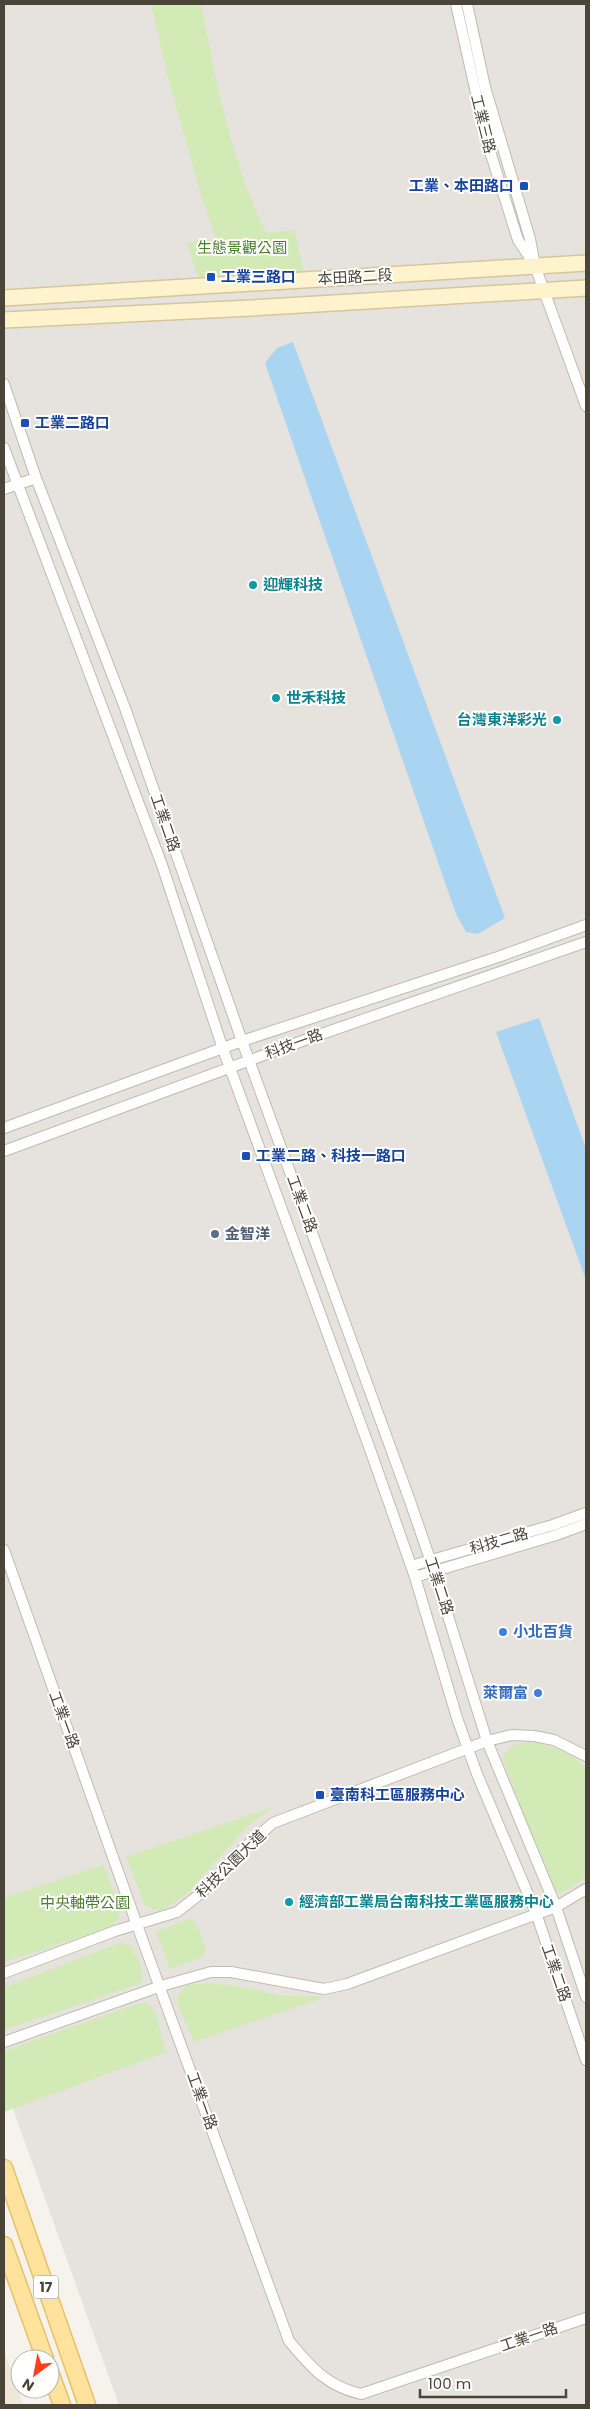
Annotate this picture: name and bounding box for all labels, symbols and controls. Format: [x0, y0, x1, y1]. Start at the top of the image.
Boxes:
street label: 工業三路 [466, 92, 501, 156]
place label: 工業、本田路口 [409, 175, 514, 196]
marker: 工業、本田路口 [518, 180, 530, 192]
park label: 生態景觀公園 [197, 237, 287, 258]
street label: 本田路二段 [317, 264, 393, 289]
place label: 工業三路口 [221, 266, 296, 287]
marker: 工業三路口 [205, 271, 217, 283]
place label: 工業二路口 [35, 412, 110, 433]
marker: 工業二路口 [19, 417, 31, 429]
place label: 迎輝科技 [263, 574, 323, 595]
marker: 迎輝科技 [247, 579, 259, 591]
place label: 世禾科技 [286, 687, 346, 708]
marker: 世禾科技 [270, 692, 282, 704]
place label: 台灣東洋彩光 [457, 709, 547, 730]
marker: 台灣東洋彩光 [551, 714, 563, 726]
street label: 工業二路 [146, 791, 185, 855]
street label: 科技一路 [262, 1023, 326, 1064]
place label: 工業二路、科技一路口 [256, 1145, 406, 1166]
marker: 工業二路、科技一路口 [240, 1150, 252, 1162]
street label: 工業二路 [282, 1172, 323, 1236]
place label: 金智洋 [225, 1223, 270, 1244]
marker: 金智洋 [209, 1228, 221, 1240]
street label: 科技二路 [467, 1522, 531, 1559]
street label: 工業二路 [420, 1554, 459, 1618]
place label: 小北百貨 [513, 1621, 573, 1642]
marker: 小北百貨 [497, 1626, 509, 1638]
place label: 萊爾富 [483, 1682, 528, 1703]
marker: 萊爾富 [532, 1687, 544, 1699]
street label: 工業一路 [44, 1688, 85, 1752]
place label: 臺南科工區服務中心 [330, 1784, 465, 1805]
marker: 臺南科工區服務中心 [314, 1789, 326, 1801]
street label: 科技公園大道 [191, 1825, 270, 1902]
place label: 經濟部工業局台南科技工業區服務中心 [299, 1891, 554, 1912]
park label: 中央軸帶公園 [40, 1892, 130, 1913]
marker: 經濟部工業局台南科技工業區服務中心 [283, 1896, 295, 1908]
street label: 工業二路 [537, 1941, 576, 2005]
street label: 工業一路 [182, 2069, 223, 2133]
road number: 17 [34, 2276, 58, 2298]
street label: 工業一路 [497, 2317, 561, 2356]
north arrow [10, 2349, 60, 2399]
scale bar [420, 2366, 566, 2398]
text: 100 m [428, 2373, 471, 2394]
text: N [18, 2374, 38, 2396]

